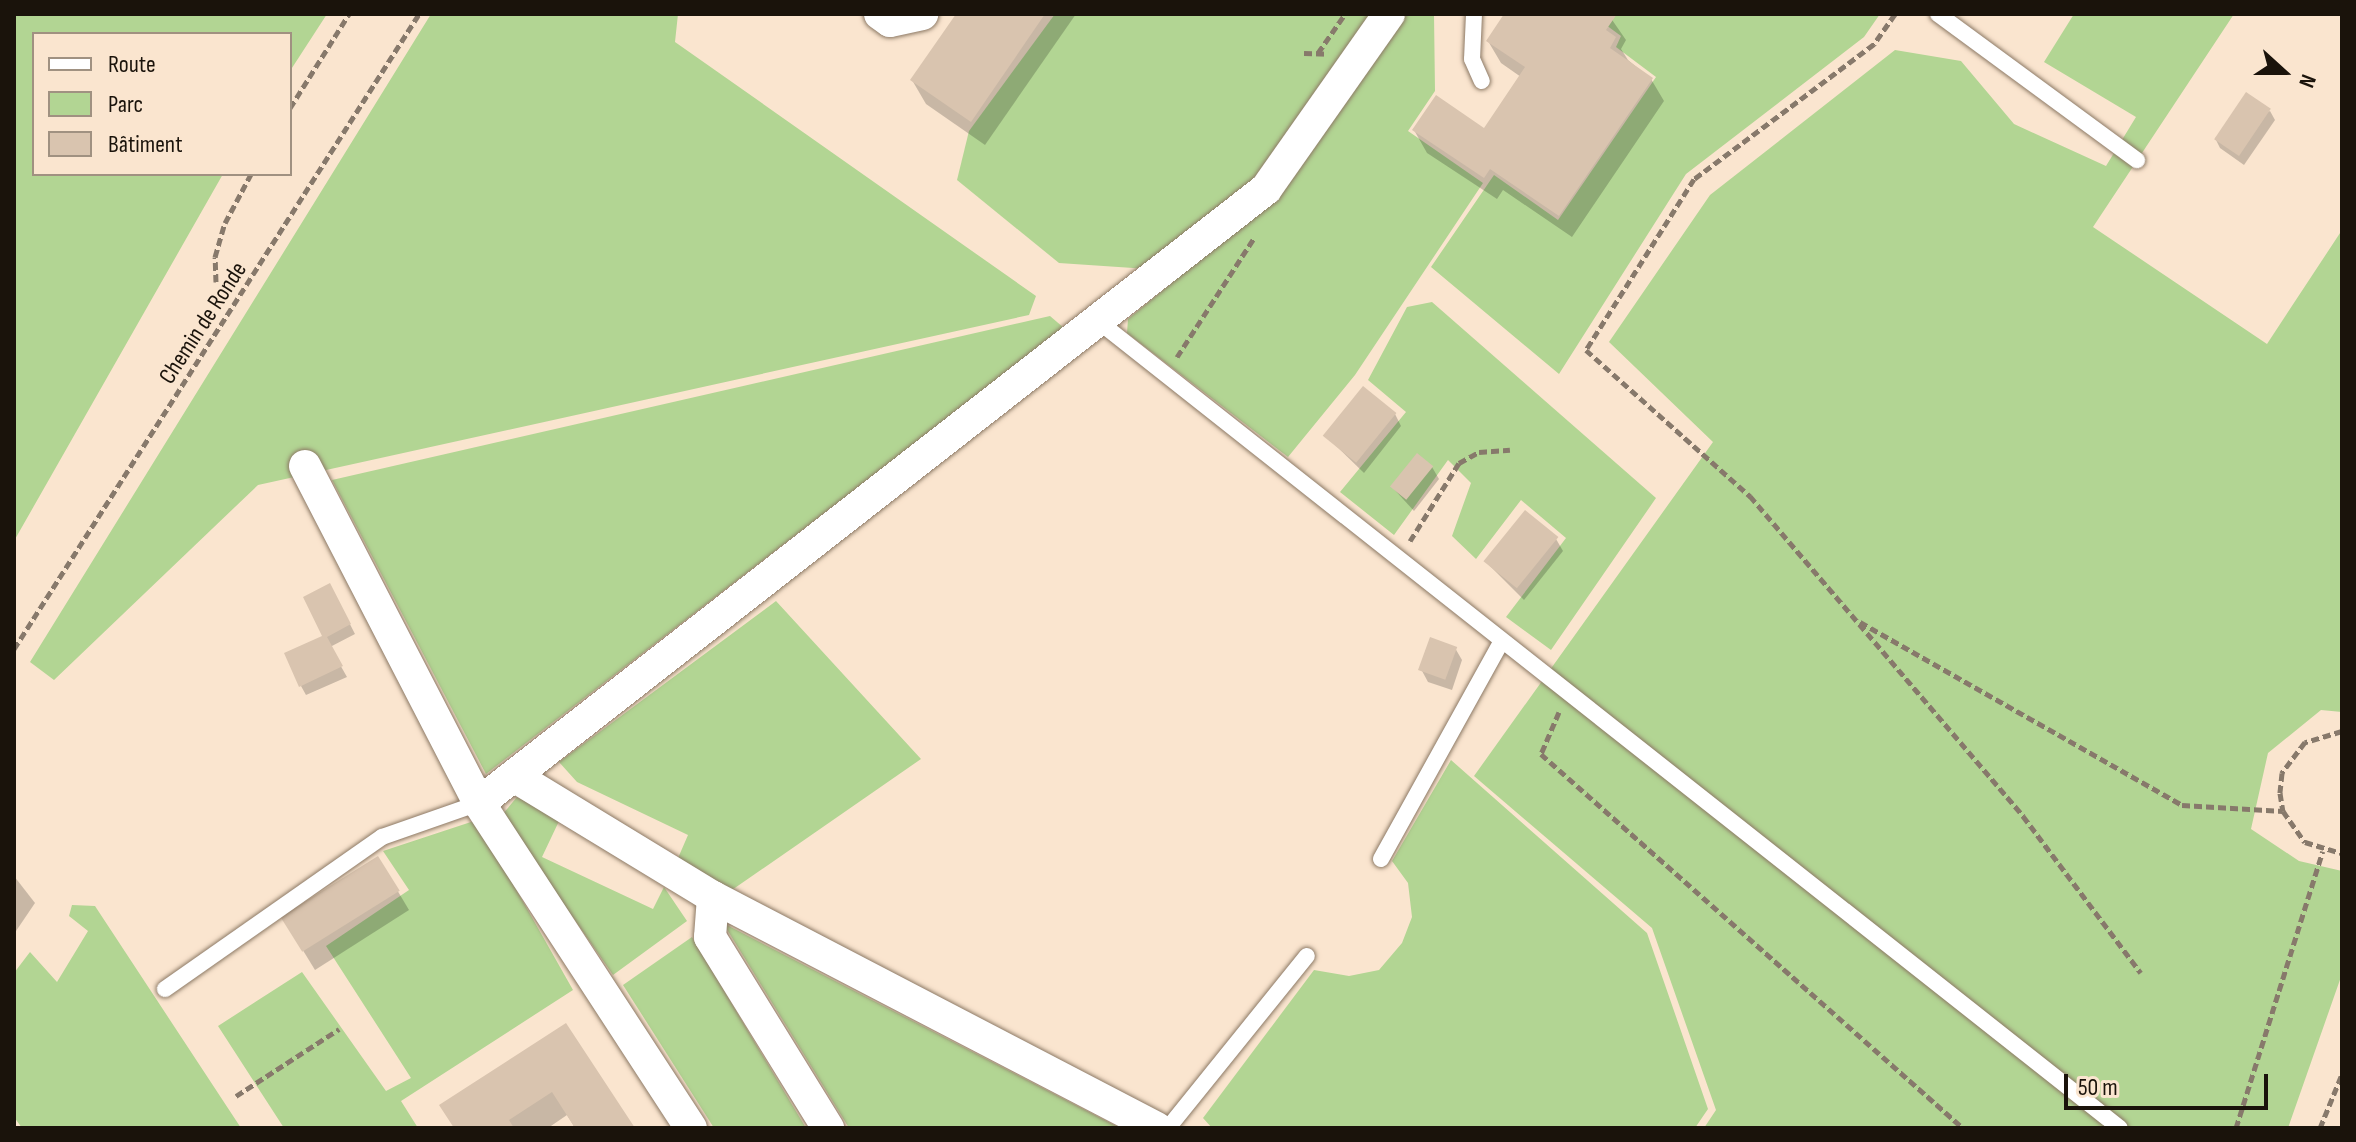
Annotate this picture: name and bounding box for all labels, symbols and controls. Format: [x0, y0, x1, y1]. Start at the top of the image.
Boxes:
legend [32, 32, 292, 176]
north arrow [2244, 32, 2324, 112]
text: Route [108, 50, 156, 79]
text: N [2292, 70, 2322, 91]
text: Parc [108, 90, 143, 119]
text: Bâtiment [108, 130, 183, 159]
street label: Chemin de Ronde [153, 257, 253, 389]
scale bar [2068, 1058, 2272, 1108]
text: 50 m [2078, 1073, 2118, 1102]

